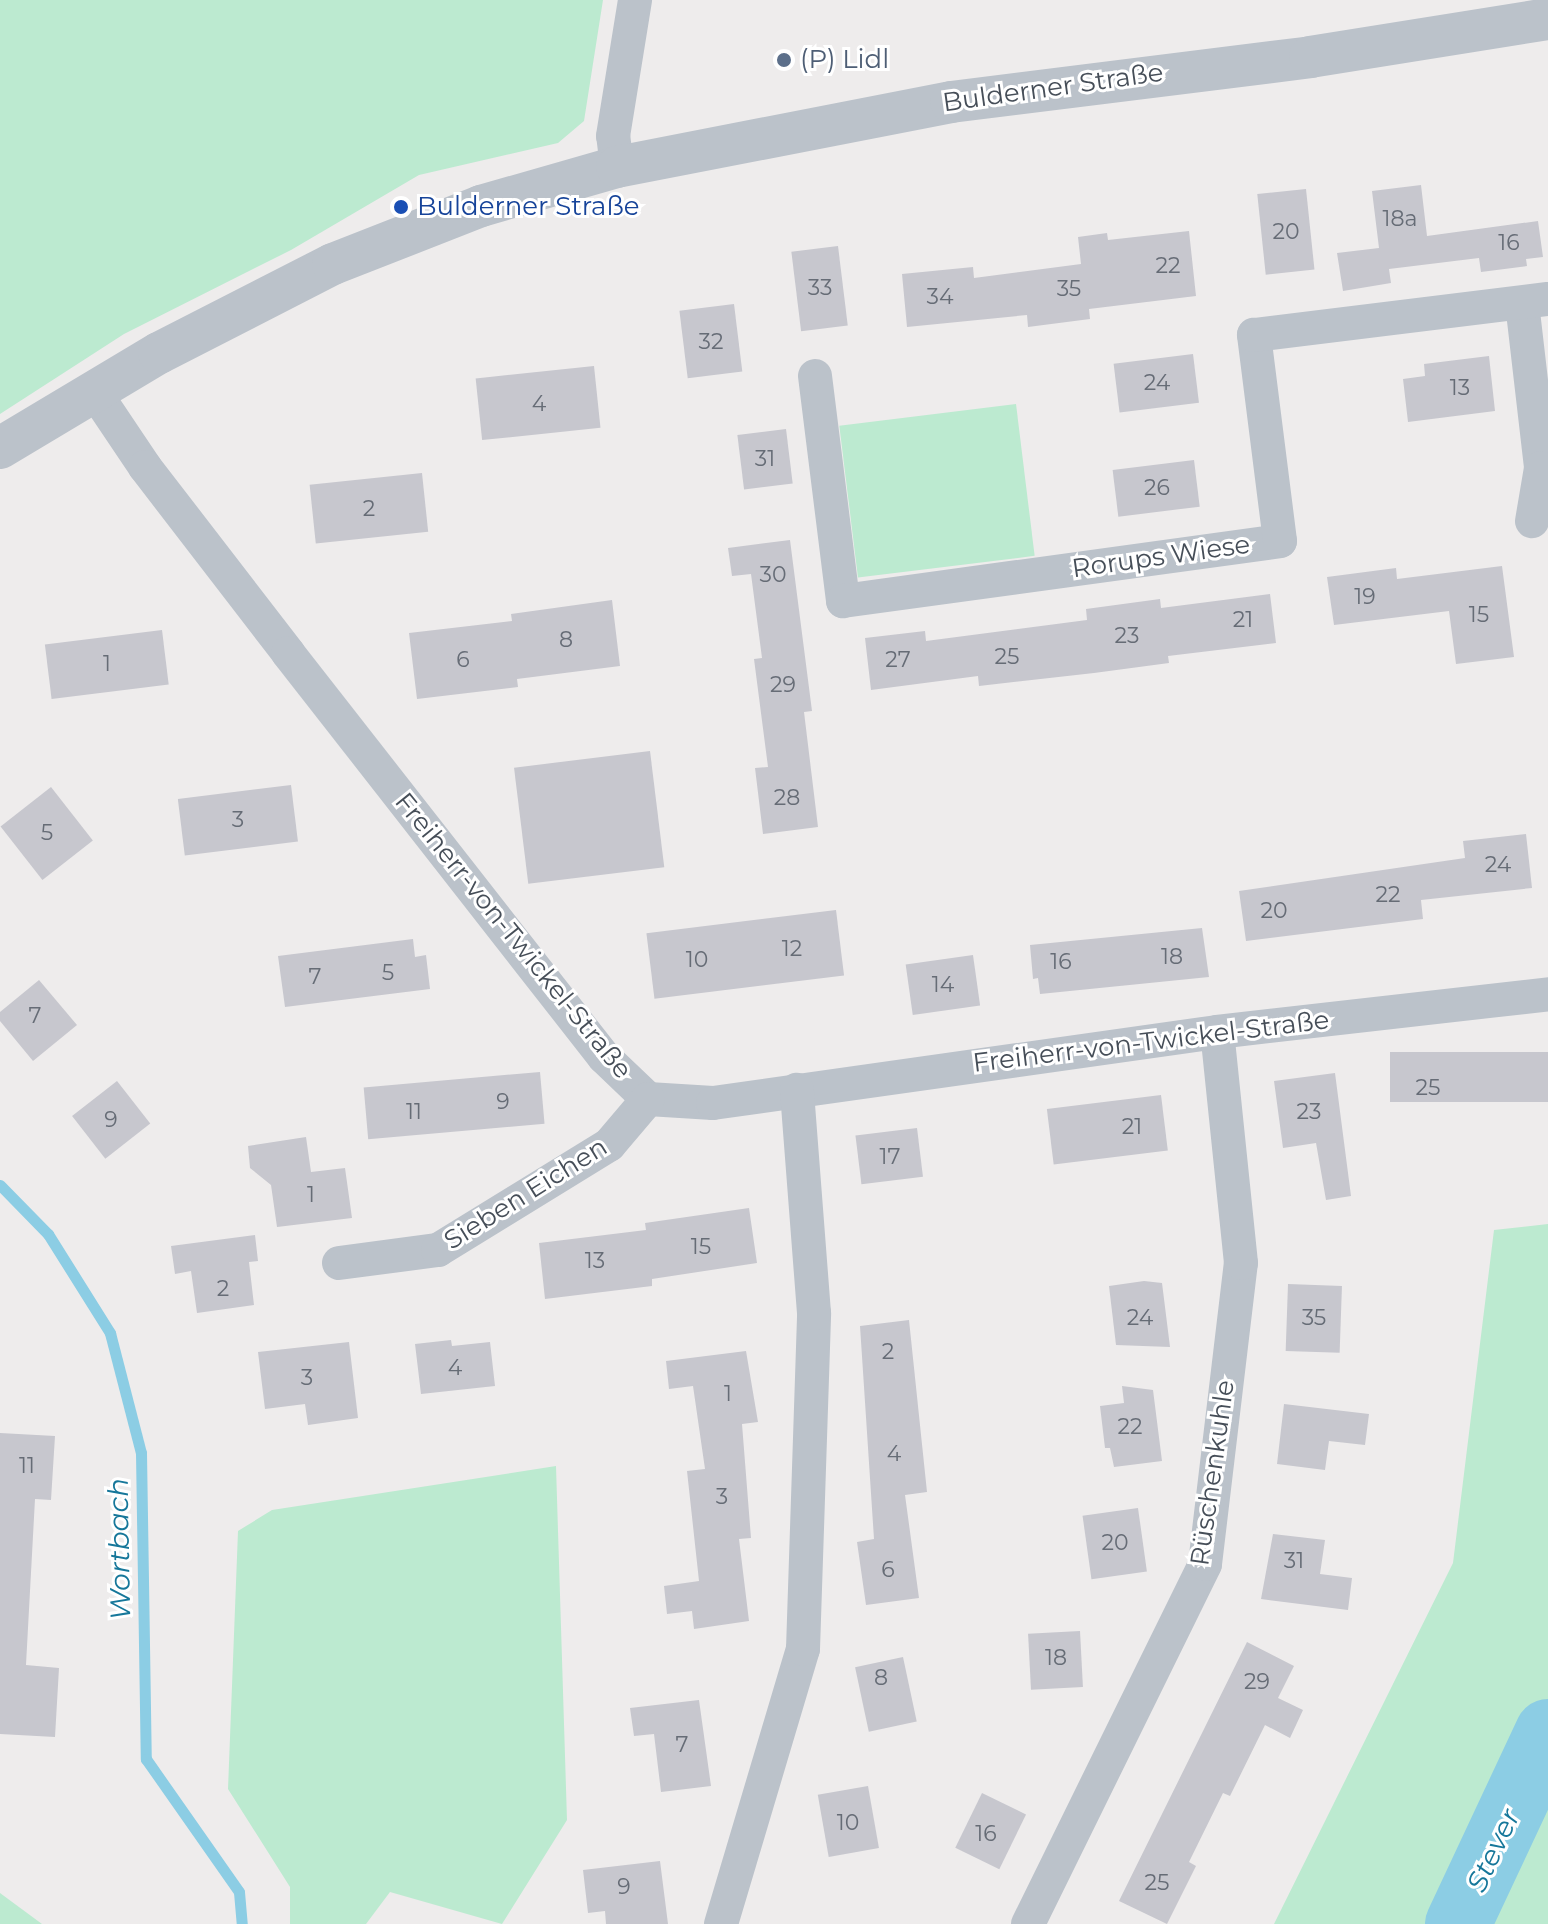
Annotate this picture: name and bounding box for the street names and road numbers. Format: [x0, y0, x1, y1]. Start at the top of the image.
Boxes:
street label: Bulderner Straße [941, 57, 1165, 119]
street label: Rorups Wiese [1070, 529, 1252, 585]
street label: Freiherr-von-Twickel-Straße [388, 787, 638, 1085]
street label: Freiherr-von-Twickel-Straße [971, 1005, 1331, 1079]
street label: Sieben Eichen [439, 1131, 613, 1257]
street label: Rüschenkuhle [1185, 1378, 1241, 1568]

